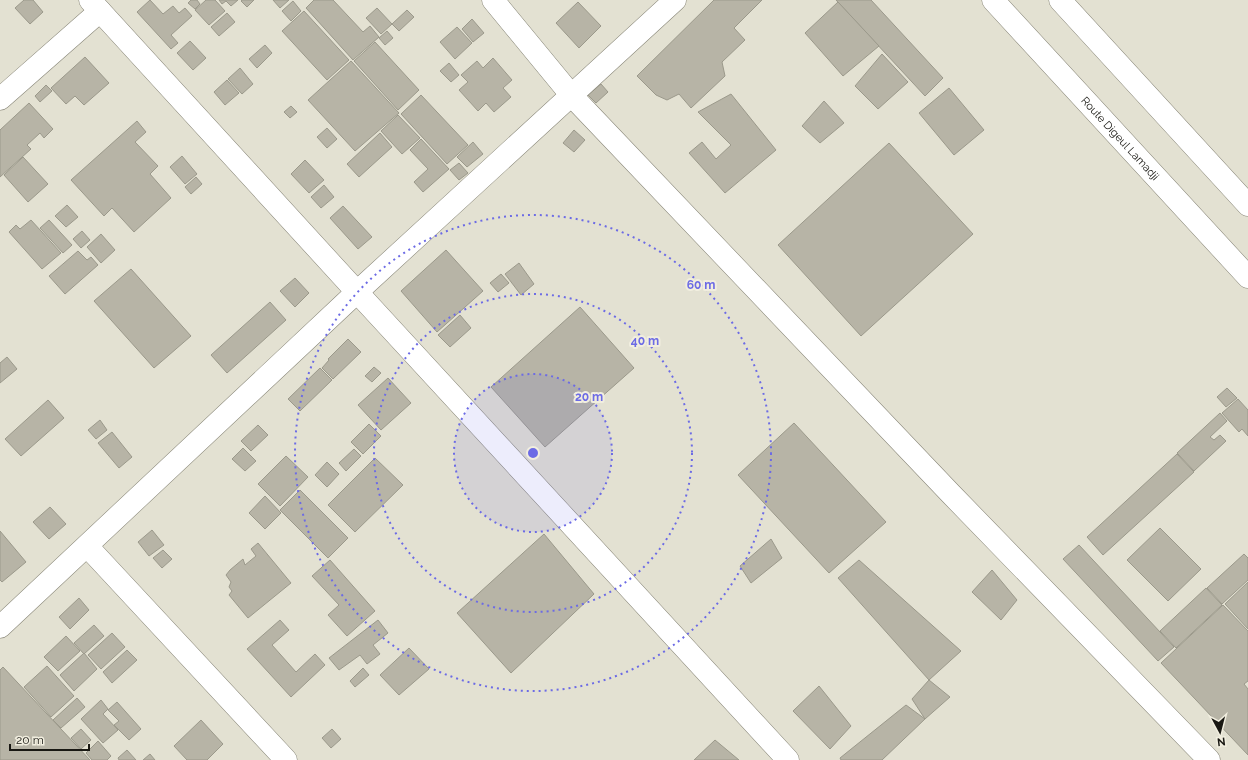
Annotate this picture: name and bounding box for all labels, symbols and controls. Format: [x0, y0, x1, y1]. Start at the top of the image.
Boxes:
street label: Route Digeul Lamadji [1078, 94, 1162, 183]
text: 60 m [687, 278, 715, 292]
text: 40 m [631, 334, 659, 348]
text: 20 m [575, 390, 603, 404]
centre of rings [526, 446, 540, 460]
north arrow [1200, 712, 1240, 752]
scale bar [10, 726, 89, 752]
text: 20 m [16, 733, 44, 747]
text: N [1216, 734, 1226, 748]

